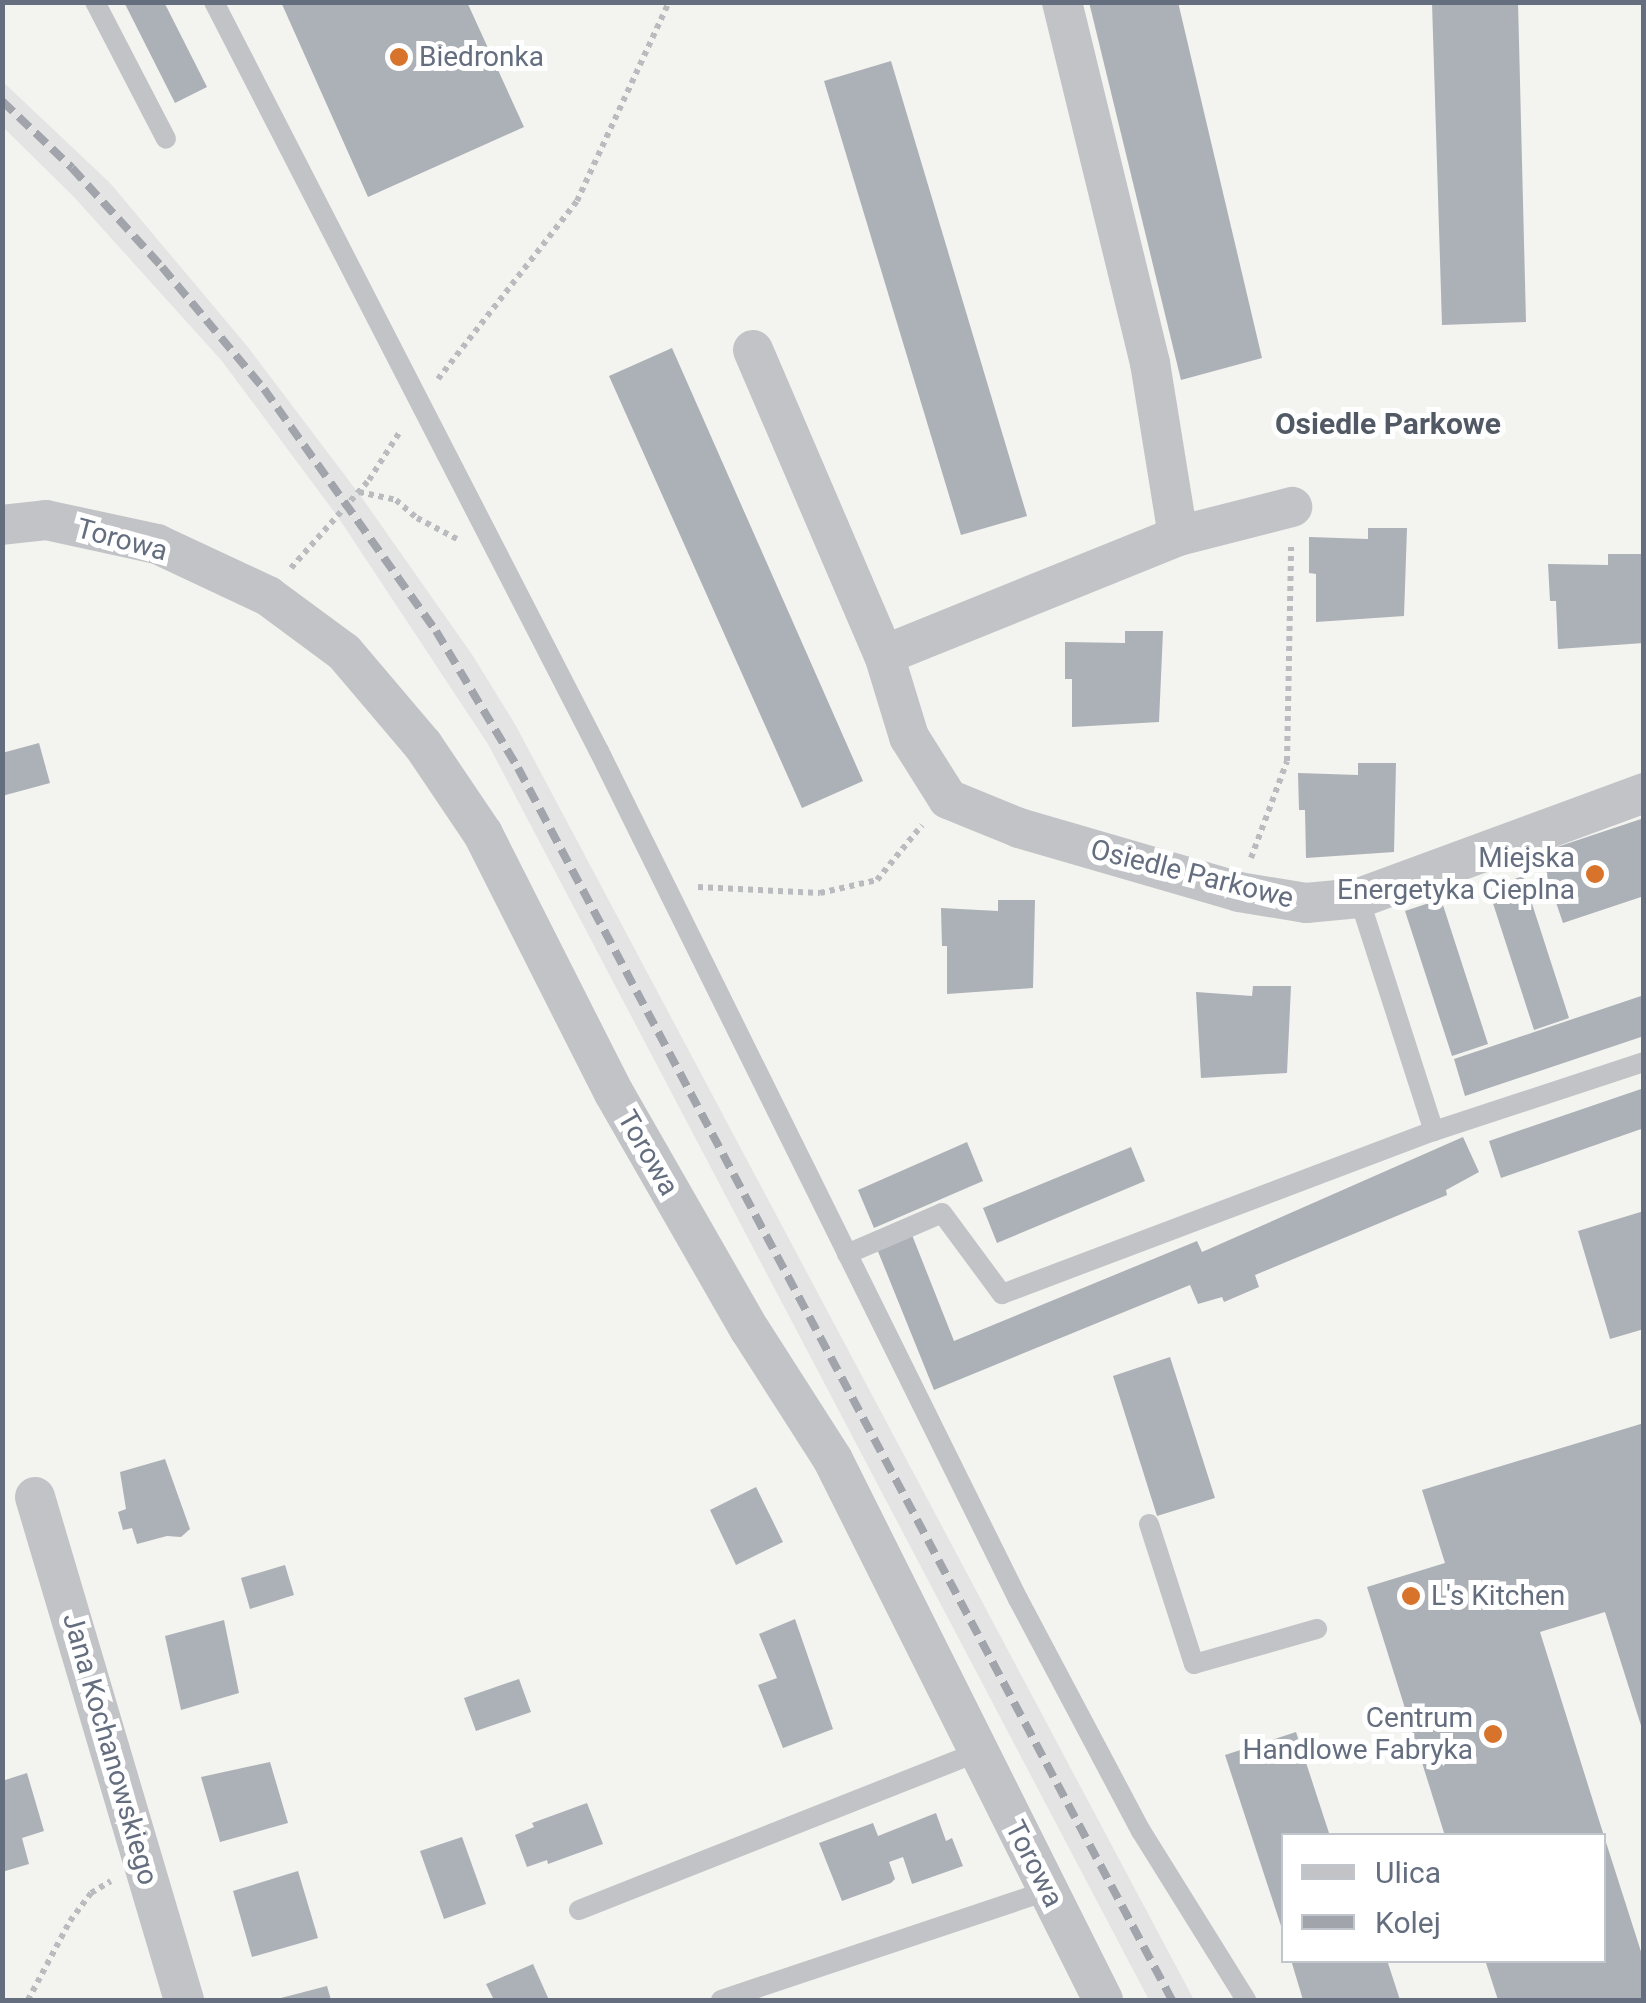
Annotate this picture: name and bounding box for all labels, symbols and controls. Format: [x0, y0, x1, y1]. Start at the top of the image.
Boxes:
place label: Biedronka [419, 40, 544, 74]
marker: Biedronka [388, 46, 410, 68]
district label: Osiedle Parkowe [1275, 406, 1501, 442]
street label: Torowa [73, 512, 171, 568]
street label: Osiedle Parkowe [1087, 833, 1297, 915]
place label: Miejska Energetyka Cieplna [1337, 841, 1575, 907]
marker: Miejska Energetyka Cieplna [1584, 863, 1606, 885]
street label: Torowa [610, 1104, 686, 1202]
place label: L's Kitchen [1431, 1579, 1565, 1613]
marker: L's Kitchen [1400, 1585, 1422, 1607]
street label: Jana Kochanowskiego [55, 1609, 165, 1889]
place label: Centrum Handlowe Fabryka [1243, 1701, 1473, 1767]
marker: Centrum Handlowe Fabryka [1482, 1723, 1504, 1745]
street label: Torowa [998, 1815, 1070, 1913]
legend [1281, 1833, 1606, 1963]
text: Ulica [1375, 1855, 1441, 1890]
text: Kolej [1375, 1905, 1441, 1940]

